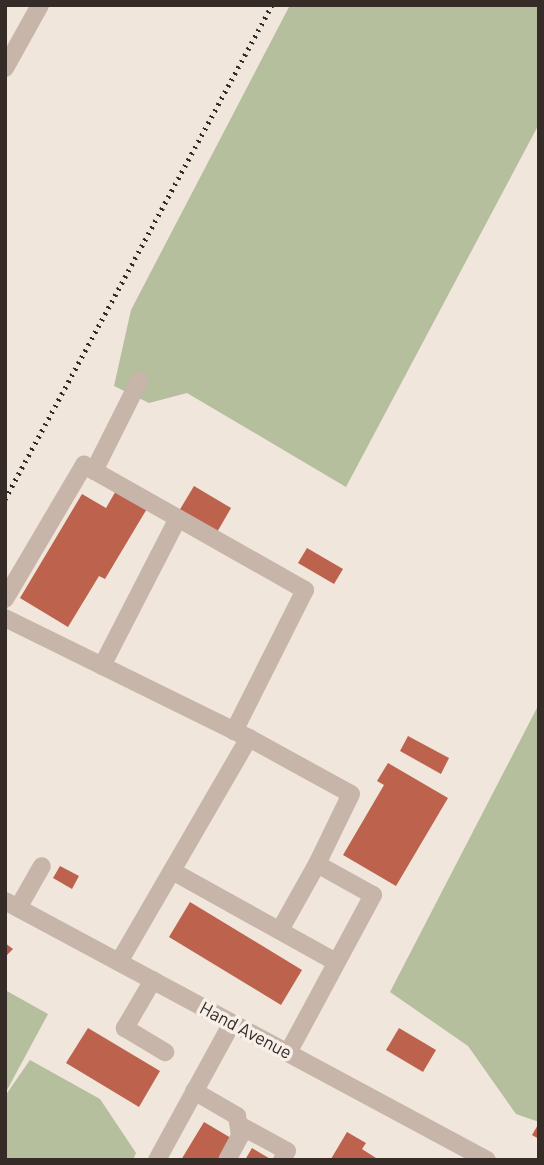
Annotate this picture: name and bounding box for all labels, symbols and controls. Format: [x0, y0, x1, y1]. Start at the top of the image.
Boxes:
street label: Hand Avenue [196, 997, 296, 1063]

